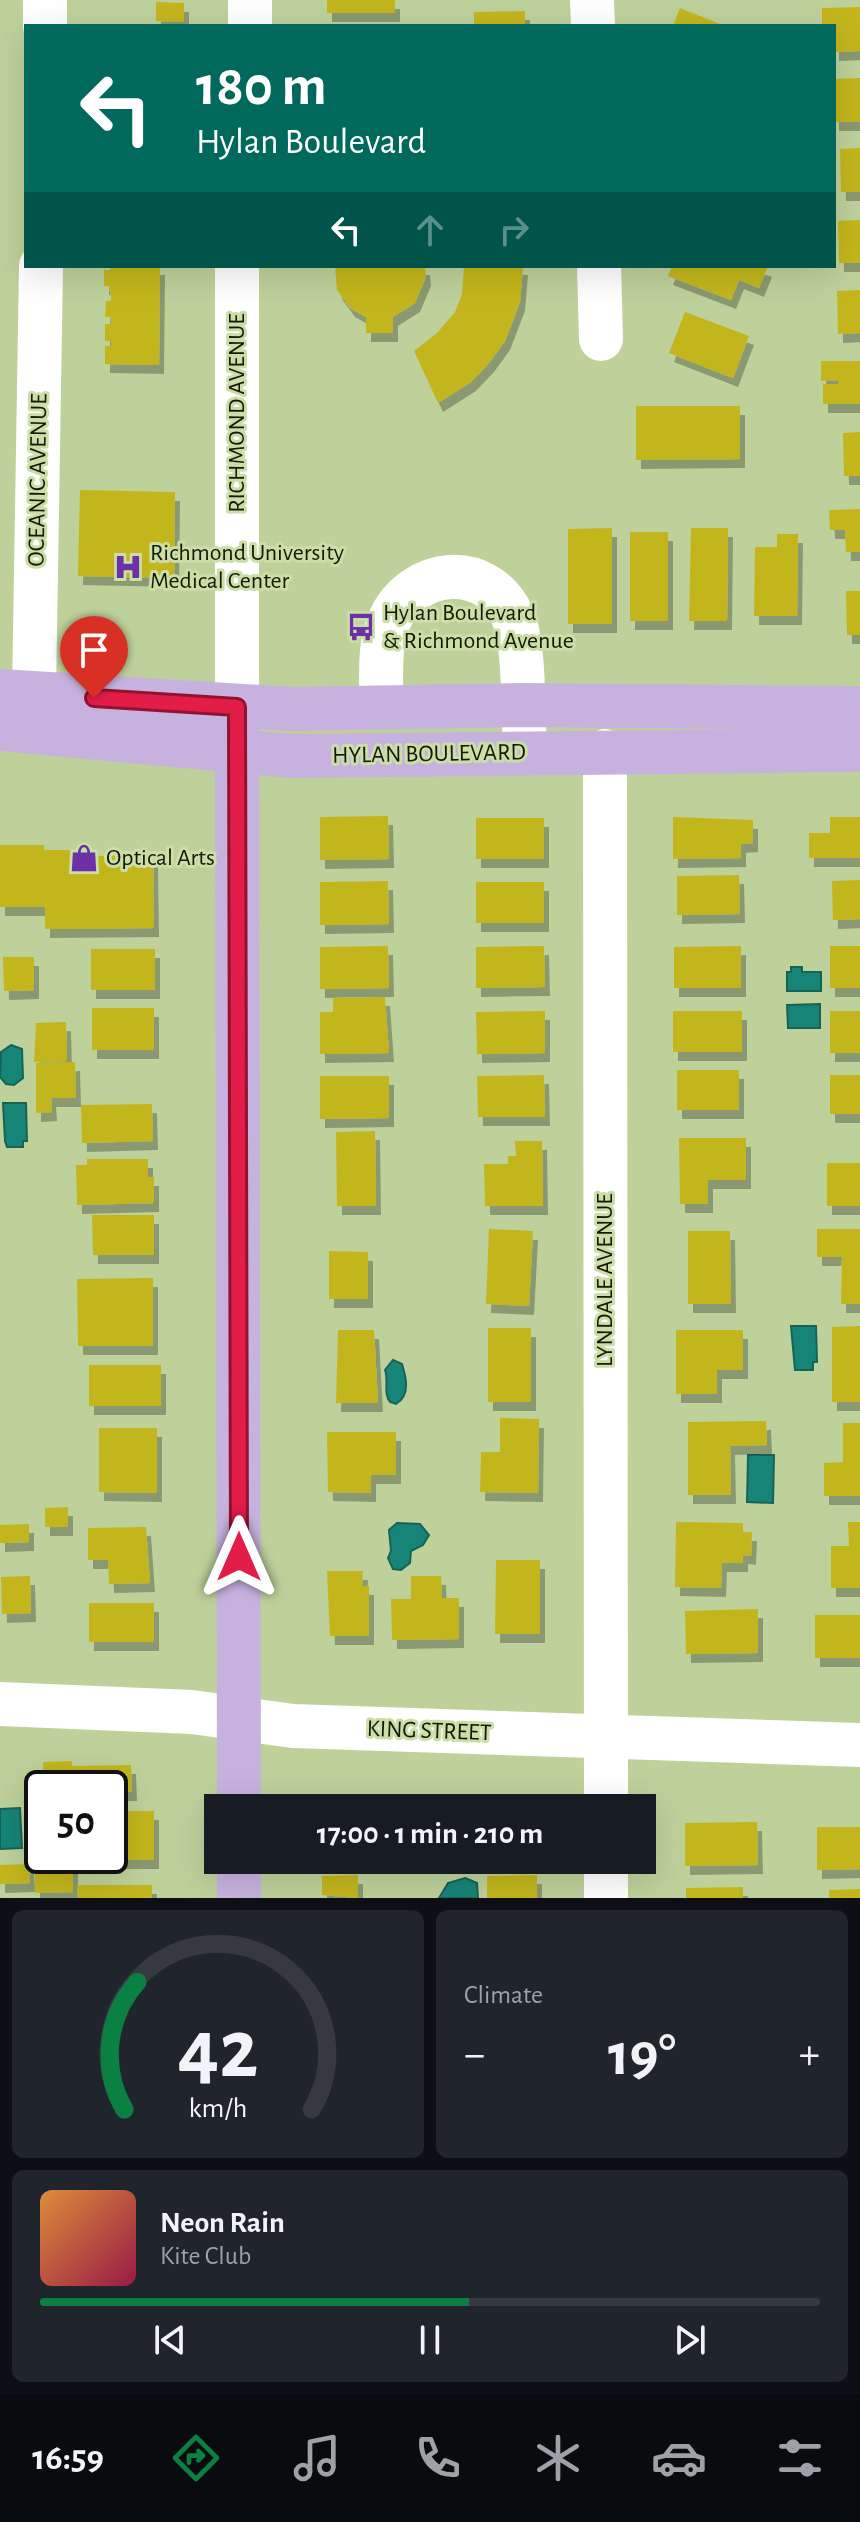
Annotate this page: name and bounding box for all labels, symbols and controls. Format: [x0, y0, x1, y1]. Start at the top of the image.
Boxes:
icon: left [64, 56, 168, 160]
text: 180 m [196, 59, 327, 115]
text: Hylan Boulevard [196, 124, 426, 160]
icon: left [324, 208, 368, 252]
icon: ahead [408, 208, 452, 252]
icon: right [492, 208, 536, 252]
street label: RICHMOND AVENUE [225, 313, 249, 513]
street label: OCEANIC AVENUE [24, 393, 52, 567]
place label: Richmond University Medical Center [150, 541, 344, 593]
hospital icon: Richmond University Medical Center [113, 552, 143, 582]
place label: Hylan Boulevard & Richmond Avenue [383, 601, 574, 653]
bus stop icon: Hylan Boulevard & Richmond Avenue [346, 612, 376, 642]
pin [60, 616, 128, 698]
icon: arrive [72, 628, 116, 672]
street label: HYLAN BOULEVARD [332, 740, 526, 768]
shop icon: Optical Arts [69, 843, 99, 873]
place label: Optical Arts [106, 846, 215, 870]
street label: LYNDALE AVENUE [593, 1193, 617, 1367]
position arrow [197, 1515, 281, 1599]
street label: KING STREET [366, 1717, 492, 1745]
speed limit sign: 50 [24, 1770, 128, 1874]
text: 17:00 · 1 min · 210 m [317, 1819, 543, 1849]
text: Climate [464, 1982, 543, 2008]
text: 42 [177, 2009, 259, 2093]
text: 19° [608, 2026, 676, 2086]
text: − [464, 2033, 485, 2077]
text: + [799, 2033, 820, 2077]
text: km/h [189, 2094, 247, 2123]
text: Neon Rain [160, 2208, 285, 2238]
text: Kite Club [160, 2243, 251, 2269]
icon: previous [148, 2318, 192, 2362]
icon: pause [408, 2318, 452, 2362]
icon: next [668, 2318, 712, 2362]
icon: directions [168, 2430, 224, 2486]
icon: music [289, 2430, 345, 2486]
icon: phone [410, 2430, 466, 2486]
icon: climate [530, 2430, 586, 2486]
icon: car [651, 2430, 707, 2486]
icon: filters [772, 2430, 828, 2486]
text: 16:59 [32, 2440, 104, 2476]

